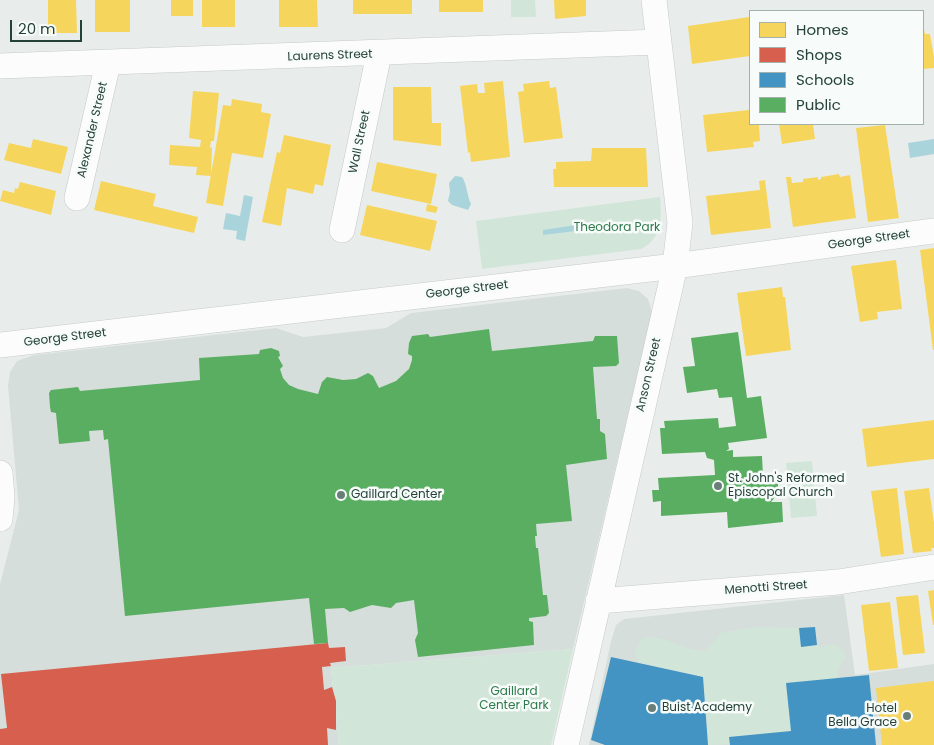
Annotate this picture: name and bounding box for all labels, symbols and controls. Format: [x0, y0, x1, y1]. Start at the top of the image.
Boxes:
scale bar [12, 10, 85, 42]
legend [749, 10, 924, 125]
text: 20 m [18, 18, 56, 39]
text: Homes [796, 19, 849, 40]
text: Shops [796, 44, 842, 65]
street label: Laurens Street [287, 47, 373, 65]
text: Schools [796, 69, 854, 90]
street label: Alexander Street [75, 80, 111, 180]
text: Public [796, 94, 841, 115]
street label: Wall Street [346, 109, 374, 175]
park label: Theodora Park [574, 221, 660, 235]
street label: George Street [827, 227, 911, 253]
street label: George Street [425, 278, 509, 302]
street label: George Street [23, 326, 107, 350]
street label: Anson Street [633, 336, 665, 414]
place label: St. John's Reformed Episcopal Church [728, 472, 845, 500]
marker: St. John's Reformed Episcopal Church [712, 480, 724, 492]
place label: Gaillard Center [351, 488, 442, 502]
marker: Gaillard Center [335, 489, 347, 501]
street label: Menotti Street [724, 578, 808, 598]
park label: Gaillard Center Park [479, 685, 549, 713]
place label: Buist Academy [662, 701, 752, 715]
marker: Buist Academy [646, 702, 658, 714]
place label: Hotel Bella Grace [828, 702, 897, 730]
marker: Hotel Bella Grace [901, 710, 913, 722]

